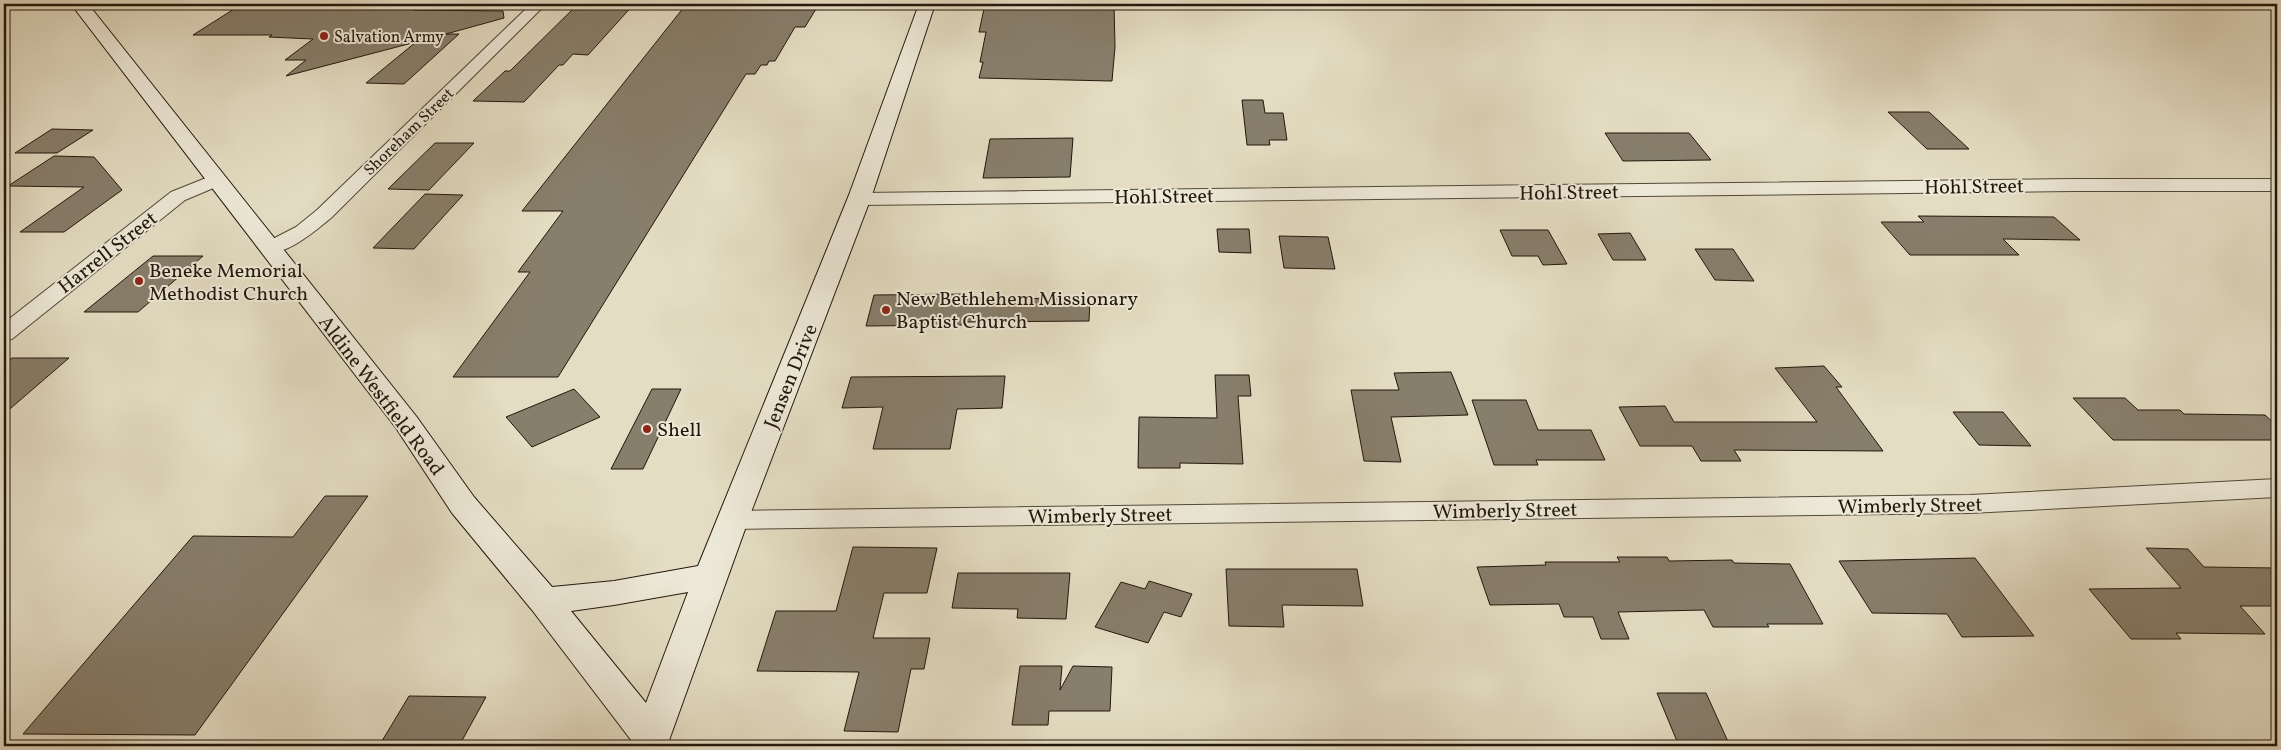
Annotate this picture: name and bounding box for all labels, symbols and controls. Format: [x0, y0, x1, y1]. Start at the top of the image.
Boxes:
place label: Salvation Army [334, 27, 444, 49]
marker: Salvation Army [318, 30, 330, 42]
street label: Shoreham Street [359, 83, 460, 181]
street label: Hohl Street [1924, 173, 2024, 203]
street label: Hohl Street [1519, 179, 1619, 209]
street label: Hohl Street [1114, 183, 1214, 213]
street label: Harrell Street [52, 206, 164, 301]
place label: Beneke Memorial Methodist Church [149, 258, 308, 309]
marker: Beneke Memorial Methodist Church [133, 275, 145, 287]
place label: New Bethlehem Missionary Baptist Church [896, 286, 1138, 337]
marker: New Bethlehem Missionary Baptist Church [880, 304, 892, 316]
street label: Aldine Westfield Road [311, 310, 450, 482]
street label: Jensen Drive [758, 320, 826, 433]
place label: Shell [657, 417, 701, 445]
marker: Shell [641, 423, 653, 435]
street label: Wimberly Street [1837, 492, 1983, 522]
street label: Wimberly Street [1432, 497, 1578, 527]
street label: Wimberly Street [1027, 502, 1173, 532]

